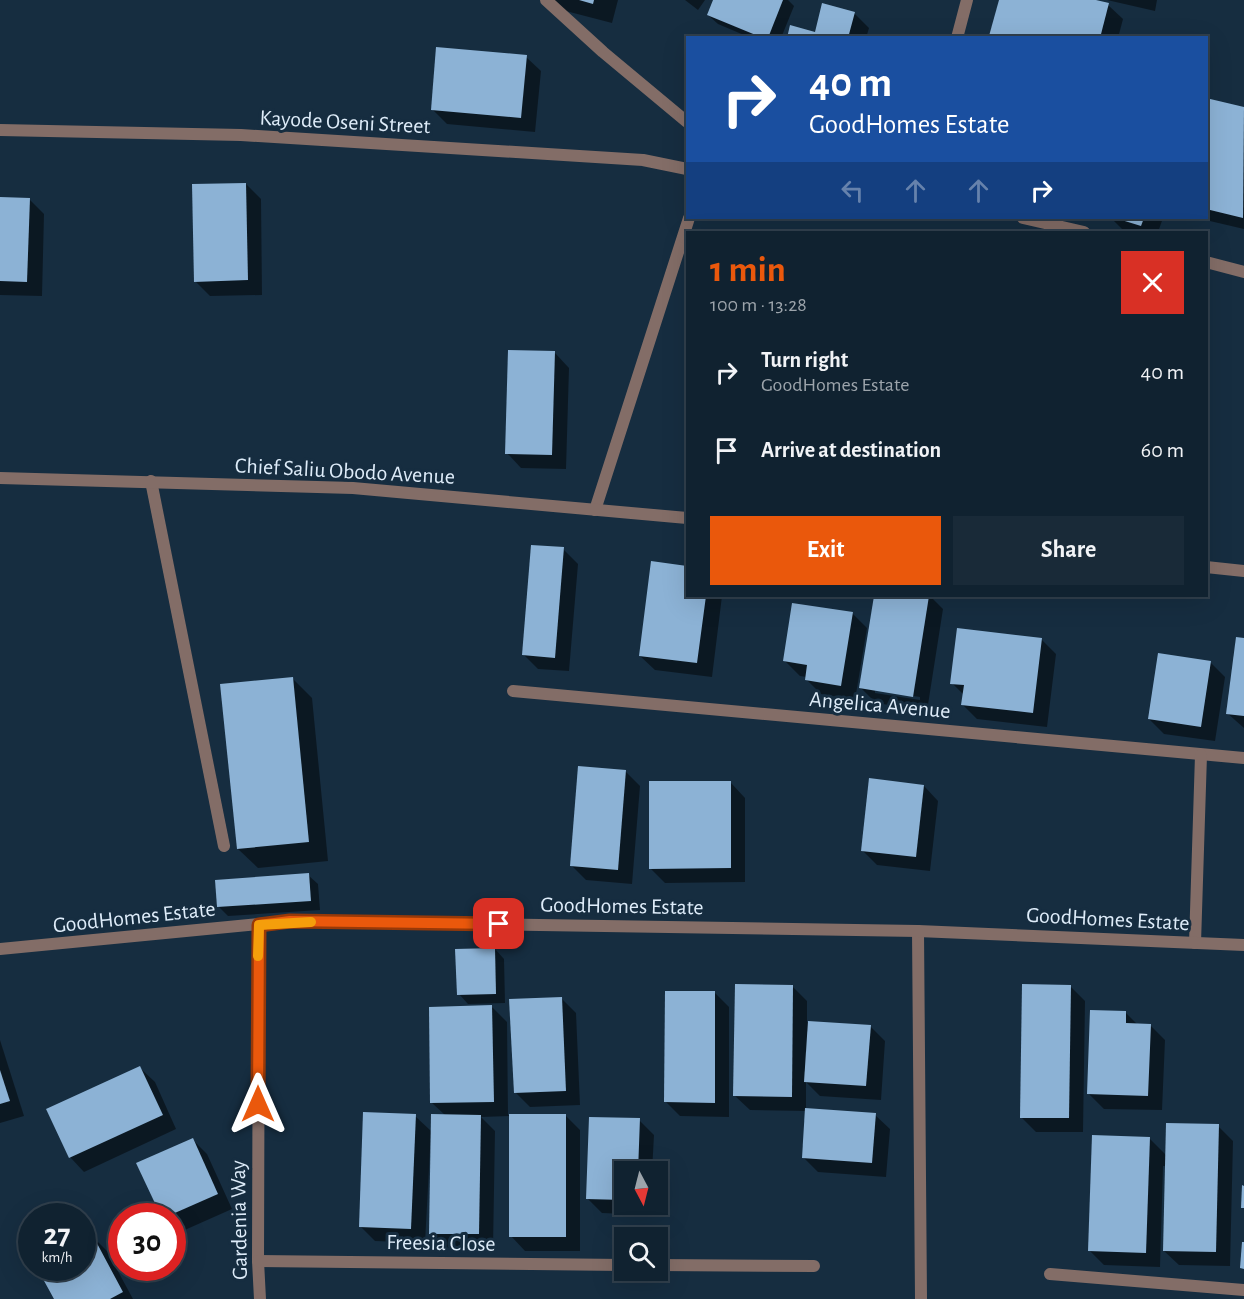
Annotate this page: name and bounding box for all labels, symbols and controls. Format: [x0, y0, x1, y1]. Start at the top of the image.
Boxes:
icon: right [710, 60, 788, 138]
text: 40 m [809, 62, 892, 104]
street label: Kayode Oseni Street [259, 107, 431, 137]
text: GoodHomes Estate [809, 111, 1009, 138]
icon: left [836, 174, 869, 207]
icon: ahead [899, 174, 932, 207]
icon: ahead [962, 174, 995, 207]
icon: right [1025, 174, 1058, 207]
button: close [1121, 251, 1184, 314]
text: 1 min [710, 252, 786, 288]
text: 100 m · 13:28 [710, 295, 807, 315]
text: Turn right [761, 349, 848, 371]
icon: right [710, 356, 743, 389]
text: 40 m [1141, 361, 1184, 383]
text: GoodHomes Estate [761, 375, 909, 395]
icon: arrive [710, 434, 743, 467]
text: Arrive at destination [761, 439, 941, 461]
text: 60 m [1141, 439, 1184, 461]
street label: Chief Saliu Obodo Avenue [234, 454, 456, 488]
button: Exit [710, 516, 941, 585]
button: Share [953, 516, 1184, 585]
street label: Angelica Avenue [808, 688, 951, 722]
street label: GoodHomes Estate [540, 894, 704, 918]
street label: GoodHomes Estate [52, 898, 216, 936]
pin [473, 898, 524, 949]
street label: GoodHomes Estate [1026, 904, 1190, 934]
icon: arrive [482, 907, 515, 940]
position arrow [226, 1072, 290, 1136]
street label: Gardenia Way [227, 1159, 251, 1280]
north arrow [614, 1161, 668, 1215]
map controls [614, 1161, 668, 1281]
speed limit sign: 30 [108, 1203, 186, 1281]
text: 27 [43, 1220, 71, 1250]
button: search [614, 1227, 668, 1281]
street label: Freesia Close [386, 1231, 496, 1255]
text: km/h [42, 1250, 72, 1265]

